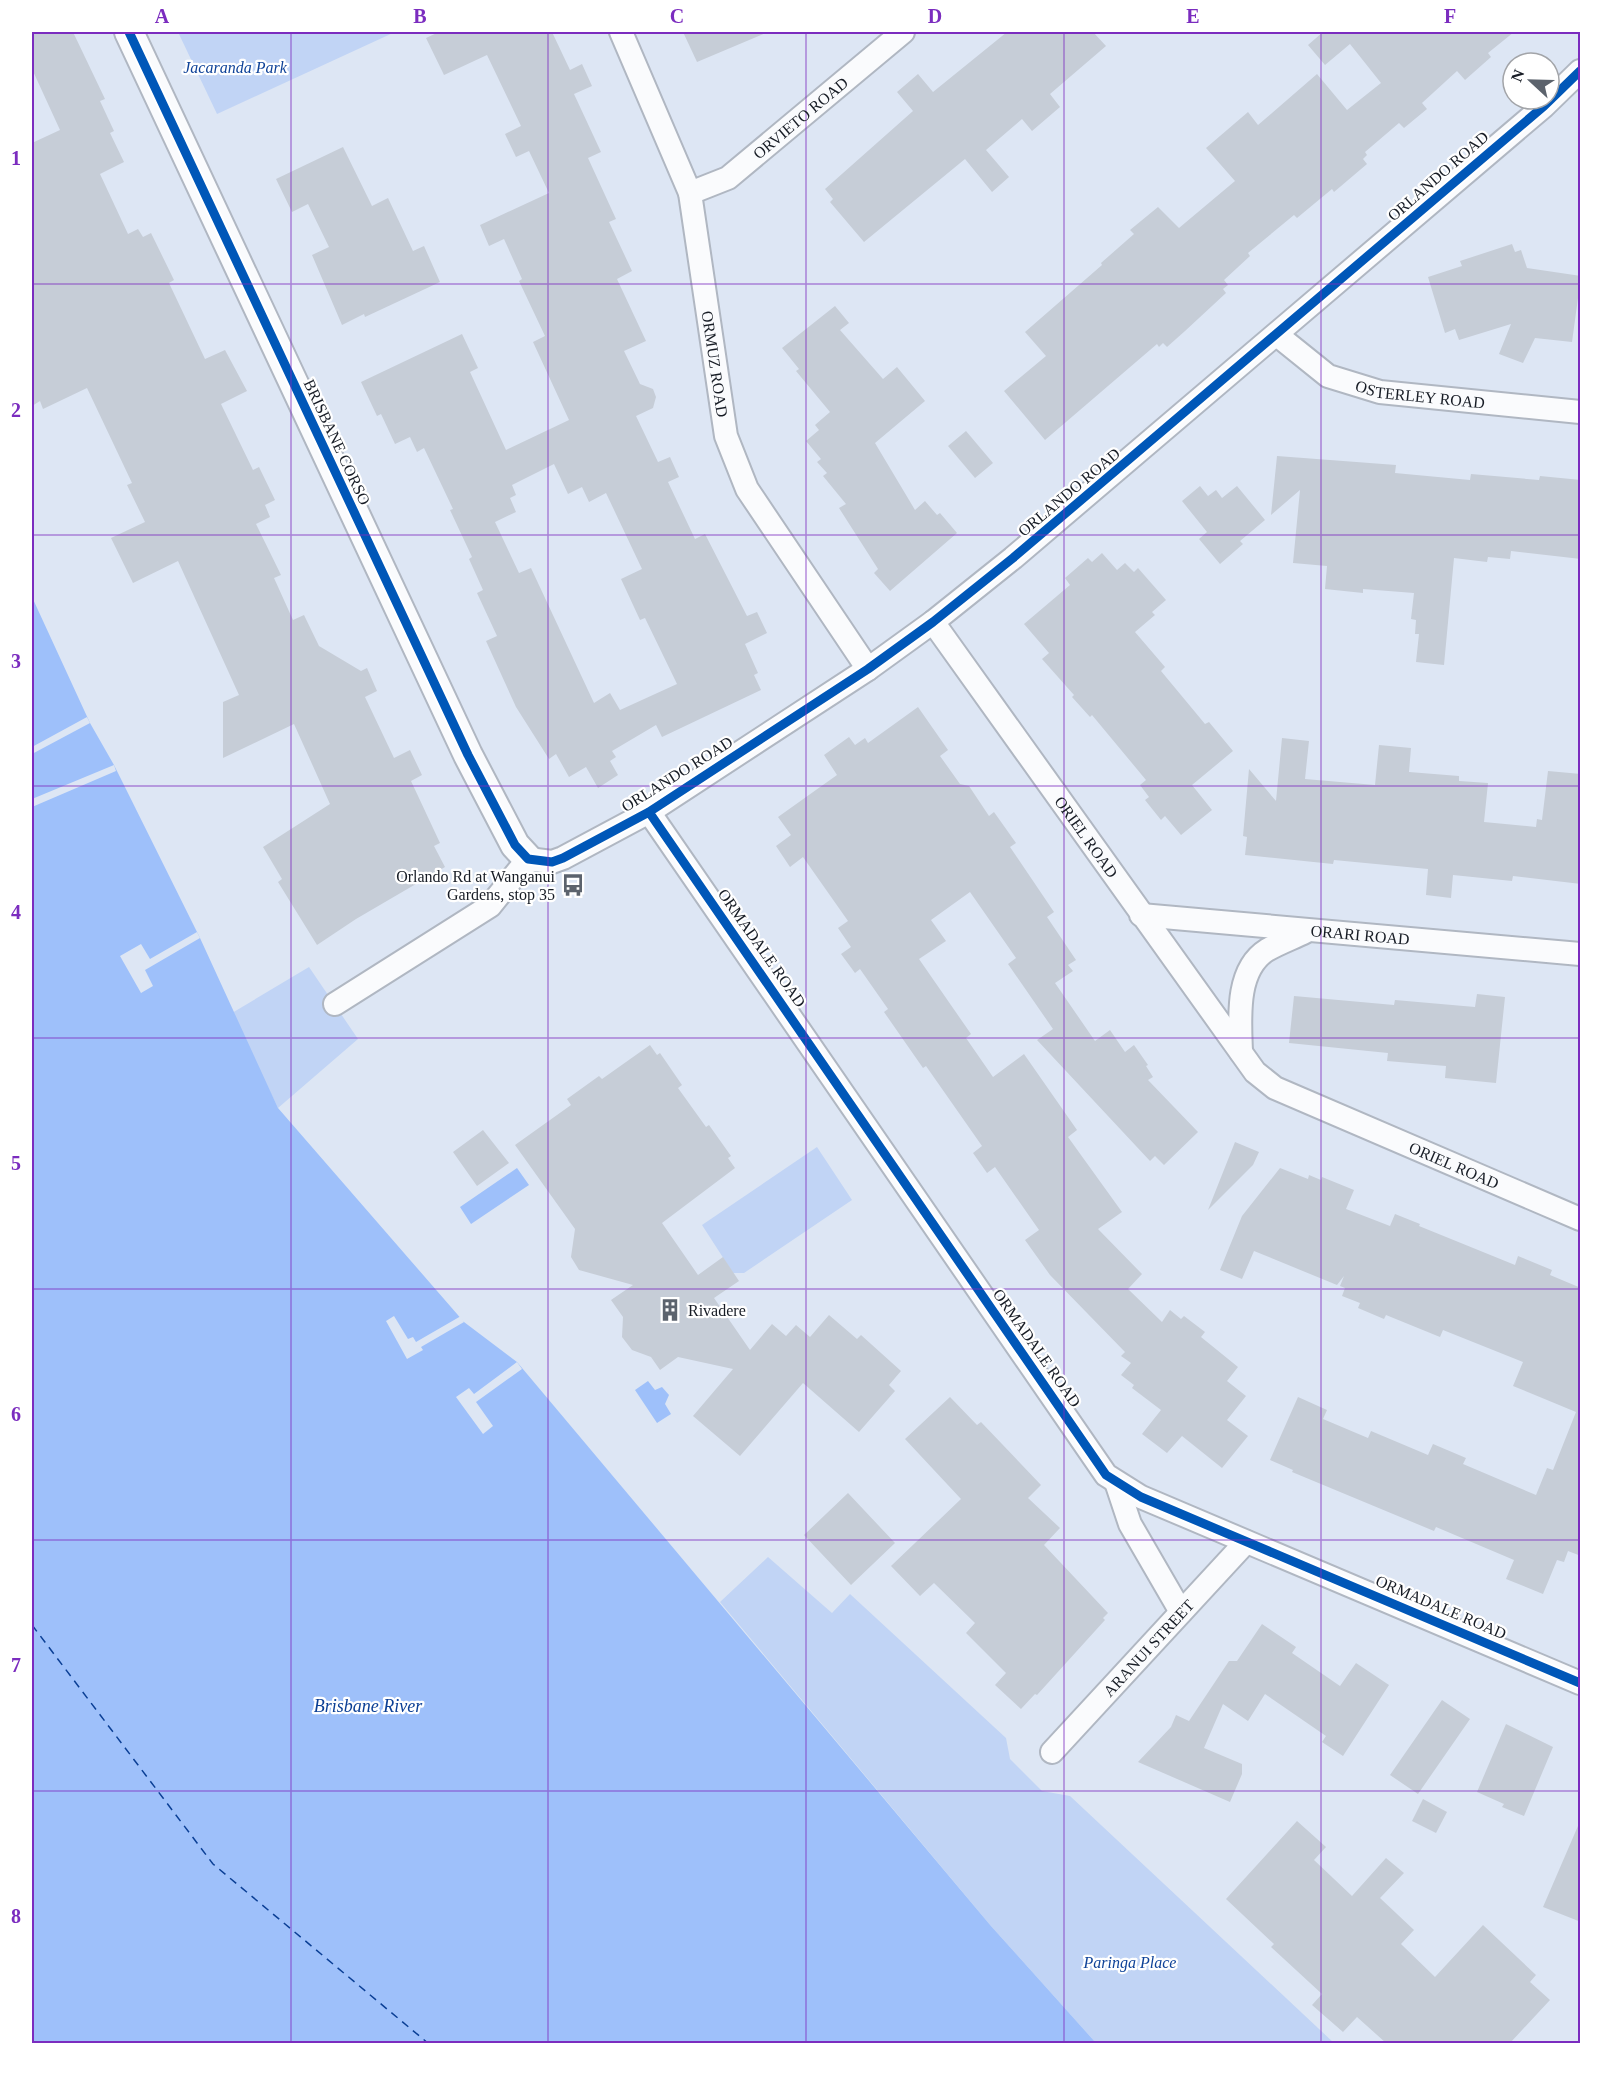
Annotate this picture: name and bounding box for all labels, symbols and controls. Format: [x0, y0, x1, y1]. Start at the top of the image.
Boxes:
text: A [155, 5, 170, 27]
text: B [413, 5, 427, 27]
text: C [670, 5, 684, 27]
text: D [928, 5, 942, 27]
text: E [1186, 5, 1200, 27]
text: F [1444, 5, 1456, 27]
north arrow [1501, 51, 1561, 111]
park label: Jacaranda Park [183, 59, 288, 76]
text: N [1508, 67, 1528, 84]
street label: ORVIETO ROAD [750, 73, 851, 162]
street label: ORLANDO ROAD [1384, 128, 1492, 224]
text: 1 [11, 147, 21, 169]
street label: ORMUZ ROAD [699, 310, 732, 418]
street label: OSTERLEY ROAD [1353, 376, 1486, 411]
street label: BRISBANE CORSO [300, 377, 374, 507]
text: 2 [11, 399, 21, 421]
street label: ORLANDO ROAD [1015, 444, 1123, 540]
text: 3 [11, 650, 21, 672]
street label: ORLANDO ROAD [618, 733, 736, 815]
street label: ORIEL ROAD [1052, 793, 1121, 881]
place label: Orlando Rd at Wanganui Gardens, stop 35 [396, 868, 556, 904]
bus stop icon: Orlando Rd at Wanganui Gardens, stop 35 [560, 872, 586, 898]
street label: ORMADALE ROAD [715, 886, 809, 1010]
text: 4 [11, 901, 21, 923]
street label: ORARI ROAD [1310, 922, 1410, 947]
street label: ORIEL ROAD [1407, 1138, 1502, 1192]
text: 5 [11, 1152, 21, 1174]
street label: ORMADALE ROAD [990, 1286, 1084, 1410]
building icon: Rivadere [657, 1297, 683, 1323]
place label: Rivadere [688, 1302, 746, 1319]
text: 6 [11, 1403, 21, 1425]
street label: ORMADALE ROAD [1373, 1572, 1509, 1642]
street label: ARANUI STREET [1100, 1596, 1197, 1699]
text: 7 [11, 1654, 21, 1676]
water label: Brisbane River [314, 1696, 423, 1716]
text: 8 [11, 1905, 21, 1927]
park label: Paringa Place [1083, 1954, 1176, 1972]

